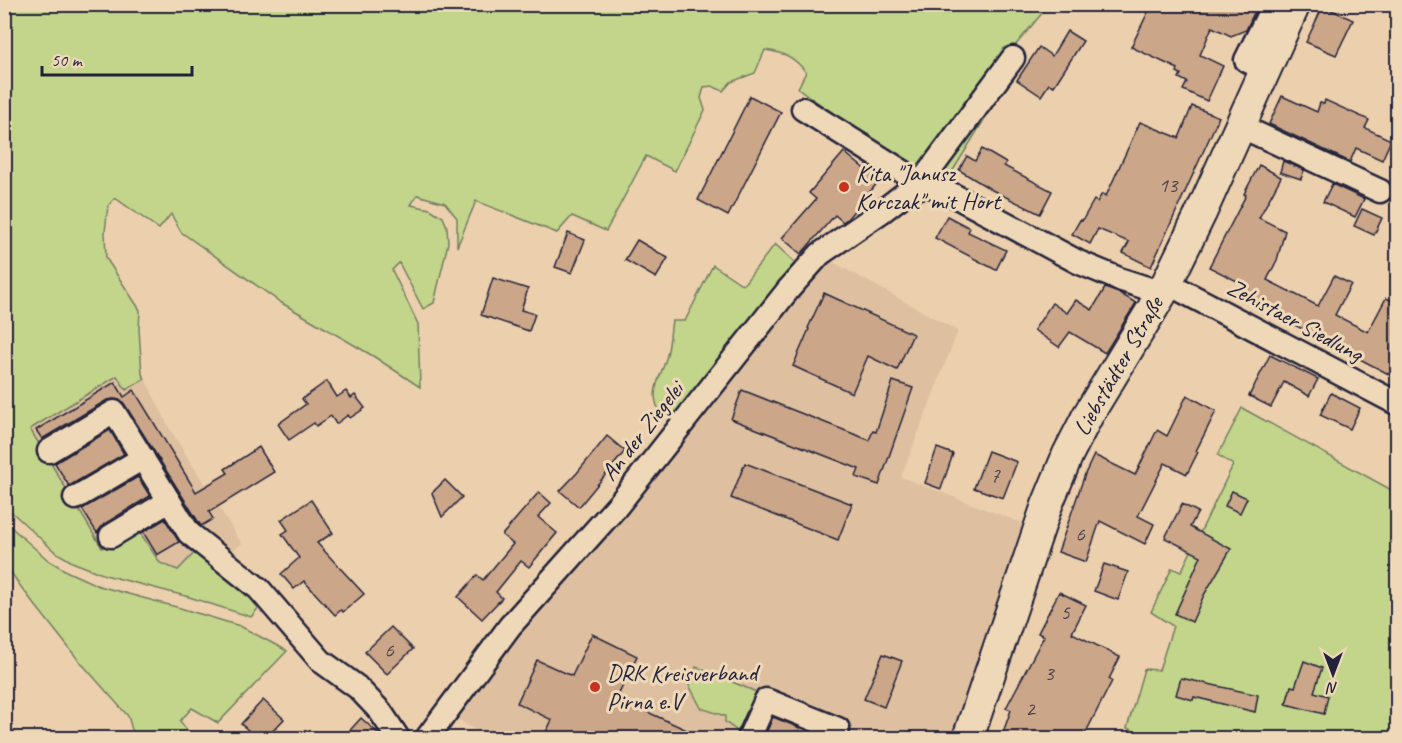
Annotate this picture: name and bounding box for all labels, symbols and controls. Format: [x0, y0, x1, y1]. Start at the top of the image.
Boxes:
scale bar [42, 39, 192, 77]
text: 50 m [51, 49, 84, 71]
place label: Kita "Janusz Korczak" mit Hort [856, 158, 1002, 216]
house number: 13 [1159, 172, 1179, 198]
marker: Kita "Janusz Korczak" mit Hort [837, 180, 851, 194]
street label: Zehistaer Siedlung [1222, 272, 1370, 369]
street label: Liebstädter Straße [1066, 289, 1171, 441]
street label: An der Ziegelei [594, 373, 692, 487]
house number: 7 [990, 462, 1001, 488]
house number: 6 [1075, 521, 1085, 547]
house number: 5 [1060, 599, 1071, 625]
house number: 6 [384, 637, 394, 663]
north arrow [1303, 644, 1363, 704]
place label: DRK Kreisverband Pirna e.V [607, 658, 761, 716]
house number: 3 [1044, 660, 1055, 686]
text: N [1325, 678, 1338, 698]
marker: DRK Kreisverband Pirna e.V [588, 680, 602, 694]
house number: 2 [1025, 696, 1036, 722]

